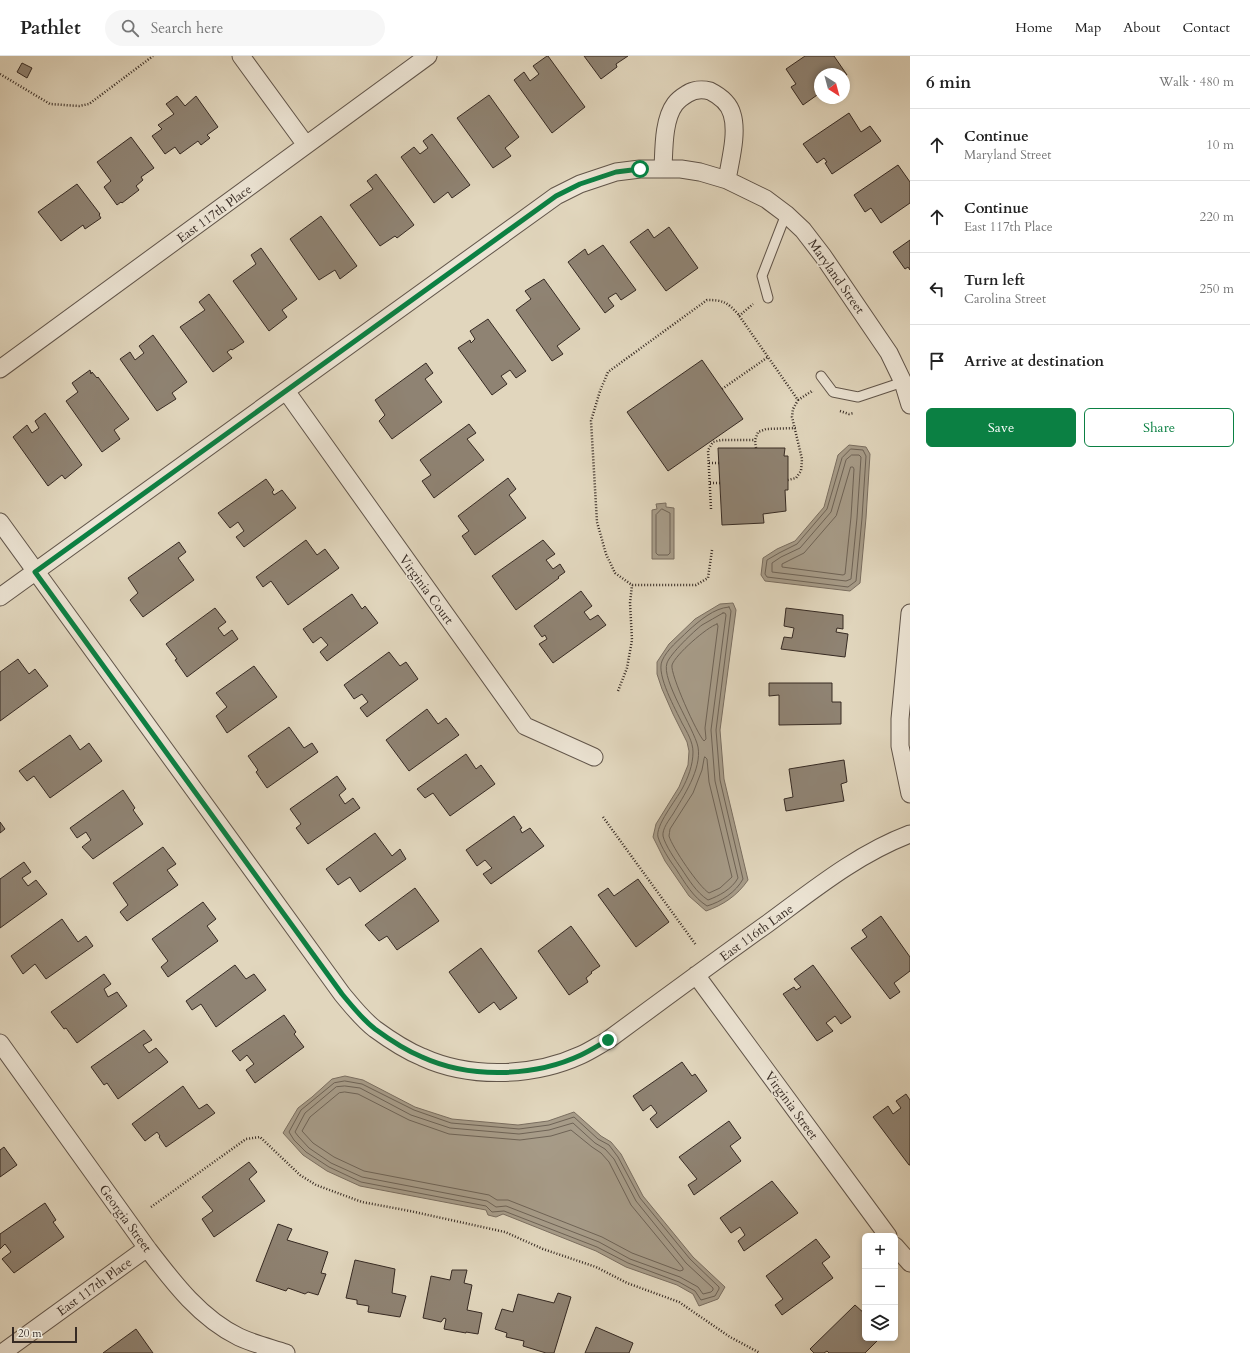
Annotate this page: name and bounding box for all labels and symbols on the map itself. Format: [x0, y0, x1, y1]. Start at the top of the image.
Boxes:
north arrow [814, 68, 850, 104]
route start [631, 160, 649, 178]
street label: East 117th Place [173, 180, 256, 247]
street label: Maryland Street [804, 236, 869, 318]
street label: Virginia Court [395, 551, 458, 628]
street label: East 116th Lane [716, 900, 797, 966]
route end [599, 1031, 617, 1049]
street label: Virginia Street [760, 1068, 822, 1143]
street label: Georgia Street [95, 1181, 156, 1256]
street label: East 117th Place [53, 1253, 136, 1320]
scale bar [12, 1325, 77, 1344]

